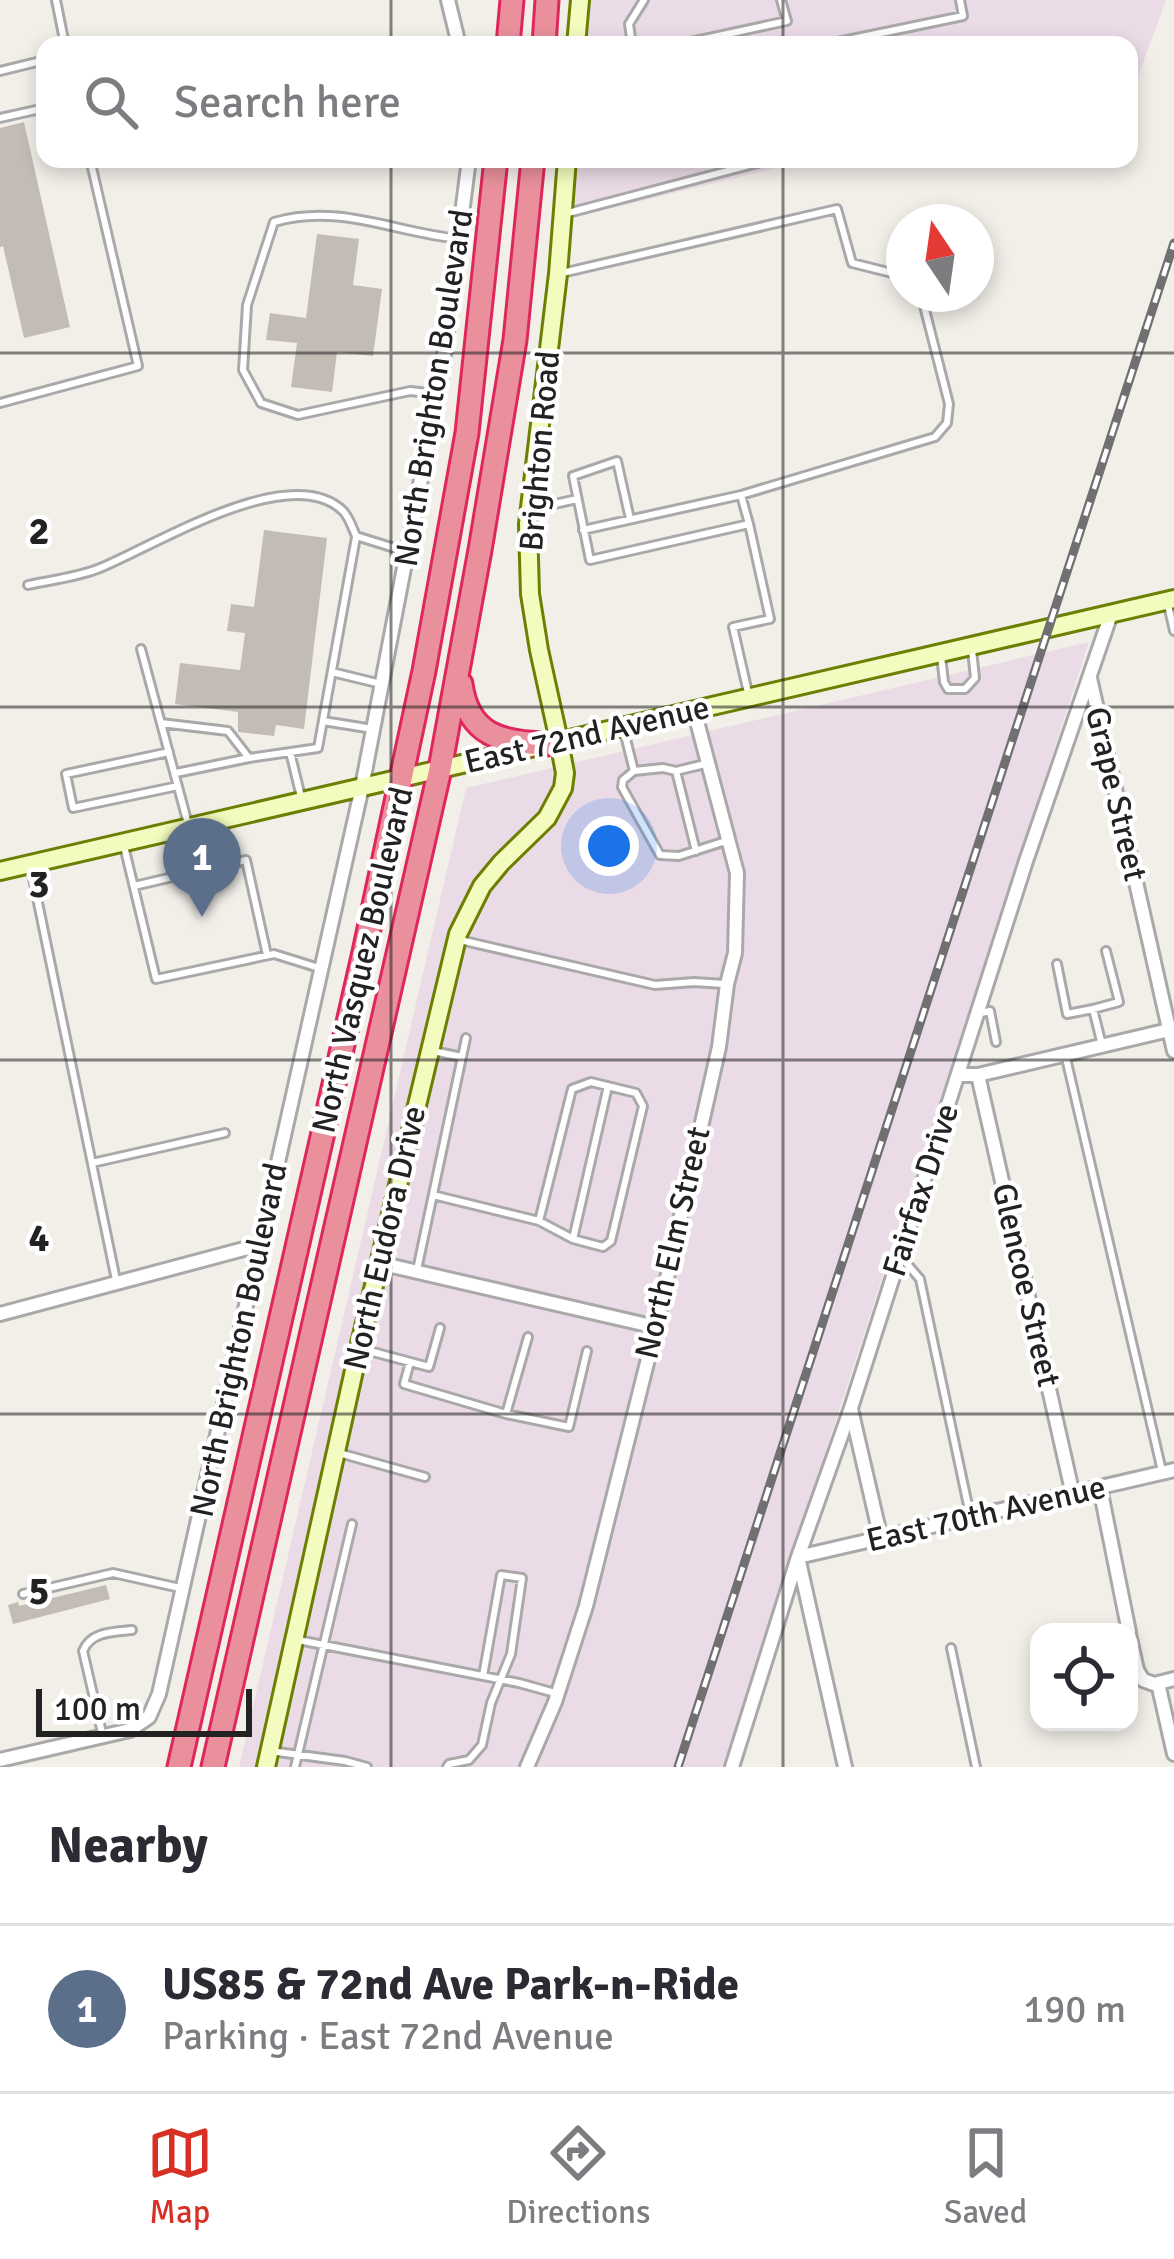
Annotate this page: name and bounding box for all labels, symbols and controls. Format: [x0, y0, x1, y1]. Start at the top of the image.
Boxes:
search box [36, 36, 1138, 168]
icon: search [78, 69, 144, 135]
text: Search here [174, 75, 401, 130]
north arrow [886, 204, 994, 312]
street label: North Brighton Boulevard [386, 206, 482, 570]
street label: Brighton Road [511, 349, 569, 553]
text: 2 [28, 507, 50, 555]
street label: East 72nd Avenue [461, 687, 713, 783]
street label: Grape Street [1076, 703, 1156, 885]
street label: North Vasquez Boulevard [303, 783, 423, 1137]
your location [579, 816, 639, 876]
pin: 1 [163, 818, 241, 917]
text: 3 [28, 860, 50, 908]
street label: Fairfax Drive [874, 1099, 968, 1281]
street label: North Eudora Drive [335, 1102, 435, 1374]
street label: North Elm Street [626, 1123, 720, 1363]
street label: North Brighton Boulevard [181, 1159, 297, 1521]
street label: Glencoe Street [983, 1179, 1069, 1391]
text: 4 [28, 1214, 50, 1262]
street label: East 70th Avenue [862, 1467, 1110, 1561]
text: 5 [28, 1567, 50, 1615]
map controls [1030, 1623, 1138, 1731]
button: locate [1030, 1623, 1138, 1731]
scale bar [36, 1683, 252, 1736]
text: 100 m [54, 1689, 141, 1730]
text: Nearby [48, 1814, 208, 1877]
text: US85 & 72nd Ave Park-n-Ride [162, 1957, 739, 2012]
text: 1 [76, 1985, 98, 2033]
text: 190 m [1023, 1985, 1126, 2033]
text: Parking · East 72nd Avenue [162, 2012, 614, 2060]
tab: Map [147, 2120, 213, 2233]
tab: Directions [506, 2120, 651, 2233]
tab: Saved [944, 2120, 1027, 2233]

